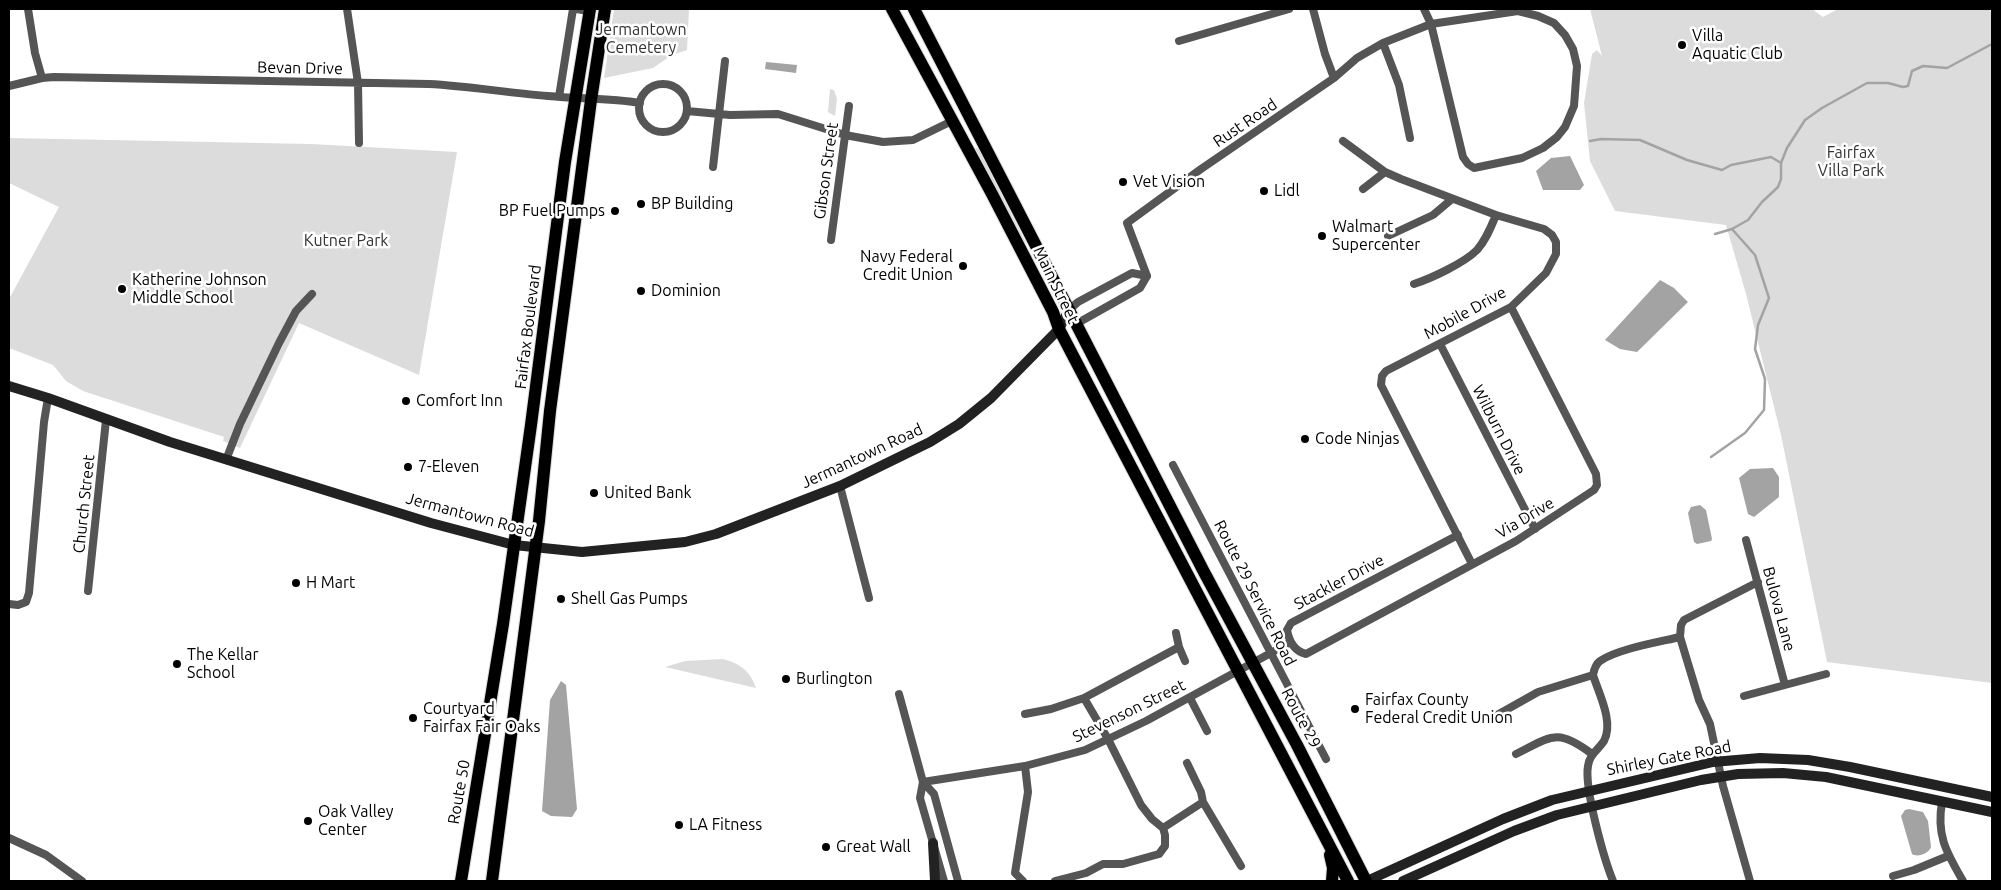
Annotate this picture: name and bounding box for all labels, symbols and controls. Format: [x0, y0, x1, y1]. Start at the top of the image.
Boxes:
park label: Jermantown Cemetery [595, 20, 687, 58]
place label: Villa Aquatic Club [1692, 26, 1783, 64]
marker: Villa Aquatic Club [1676, 39, 1688, 51]
street label: Bevan Drive [257, 58, 343, 78]
street label: Rust Road [1209, 95, 1281, 151]
street label: Gibson Street [810, 121, 842, 221]
park label: Fairfax Villa Park [1818, 143, 1884, 181]
place label: Vet Vision [1133, 172, 1205, 192]
marker: Vet Vision [1117, 176, 1129, 188]
place label: Lidl [1274, 181, 1300, 201]
marker: Lidl [1258, 185, 1270, 197]
place label: BP Building [651, 194, 733, 214]
marker: BP Building [635, 198, 647, 210]
place label: BP Fuel Pumps [499, 201, 605, 221]
marker: BP Fuel Pumps [609, 205, 621, 217]
place label: Walmart Supercenter [1332, 217, 1420, 255]
marker: Walmart Supercenter [1316, 230, 1328, 242]
park label: Kutner Park [304, 231, 388, 251]
street label: Main Street [1029, 243, 1083, 327]
place label: Navy Federal Credit Union [860, 247, 953, 285]
marker: Navy Federal Credit Union [957, 260, 969, 272]
street label: Fairfax Boulevard [511, 264, 545, 390]
place label: Katherine Johnson Middle School [132, 270, 267, 308]
place label: Dominion [651, 281, 721, 301]
marker: Katherine Johnson Middle School [116, 283, 128, 295]
street label: Mobile Drive [1421, 283, 1509, 343]
marker: Dominion [635, 285, 647, 297]
street label: Wilburn Drive [1468, 382, 1530, 478]
place label: Comfort Inn [416, 391, 503, 411]
marker: Comfort Inn [400, 395, 412, 407]
street label: Jermantown Road [798, 419, 926, 493]
place label: Code Ninjas [1315, 429, 1400, 449]
marker: Code Ninjas [1299, 433, 1311, 445]
street label: Church Street [69, 454, 99, 554]
place label: 7-Eleven [418, 457, 479, 477]
marker: 7-Eleven [402, 461, 414, 473]
place label: United Bank [604, 483, 692, 503]
marker: United Bank [588, 487, 600, 499]
street label: Jermantown Road [404, 489, 536, 541]
street label: Via Drive [1493, 493, 1557, 543]
street label: Route 29 Service Road [1210, 517, 1300, 669]
street label: Stackler Drive [1291, 550, 1387, 614]
street label: Bulova Lane [1758, 565, 1800, 653]
place label: H Mart [306, 573, 355, 593]
marker: H Mart [290, 577, 302, 589]
place label: Shell Gas Pumps [571, 589, 688, 609]
marker: Shell Gas Pumps [555, 593, 567, 605]
place label: The Kellar School [187, 645, 259, 683]
marker: The Kellar School [171, 658, 183, 670]
place label: Burlington [796, 669, 873, 689]
marker: Burlington [780, 673, 792, 685]
street label: Stevenson Street [1070, 675, 1188, 747]
street label: Route 29 [1277, 685, 1325, 751]
place label: Fairfax County Federal Credit Union [1365, 690, 1513, 728]
place label: Courtyard Fairfax Fair Oaks [423, 699, 540, 737]
marker: Fairfax County Federal Credit Union [1349, 703, 1361, 715]
marker: Courtyard Fairfax Fair Oaks [407, 712, 419, 724]
street label: Shirley Gate Road [1605, 737, 1733, 779]
street label: Route 50 [444, 758, 474, 826]
place label: Oak Valley Center [318, 802, 393, 840]
marker: Oak Valley Center [302, 815, 314, 827]
place label: LA Fitness [689, 815, 762, 835]
marker: LA Fitness [673, 819, 685, 831]
place label: Great Wall [836, 837, 911, 857]
marker: Great Wall [820, 841, 832, 853]

